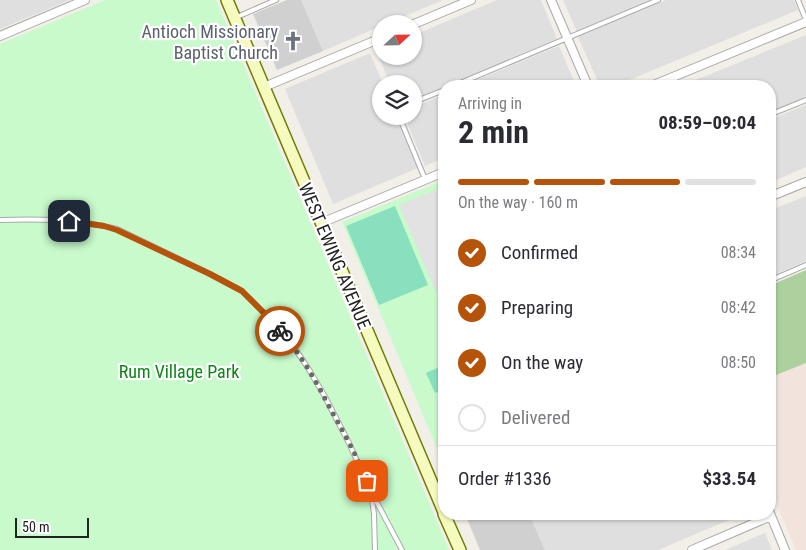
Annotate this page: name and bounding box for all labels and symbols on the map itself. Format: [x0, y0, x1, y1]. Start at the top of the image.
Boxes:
north arrow [372, 15, 422, 65]
place label: Antioch Missionary Baptist Church [141, 21, 278, 63]
church icon: Antioch Missionary Baptist Church [282, 30, 304, 52]
street label: WEST EWING AVENUE [295, 180, 375, 332]
pin [48, 200, 90, 242]
courier [255, 306, 305, 356]
park label: Rum Village Park [119, 361, 239, 382]
pin [346, 460, 388, 502]
scale bar [15, 515, 89, 538]

